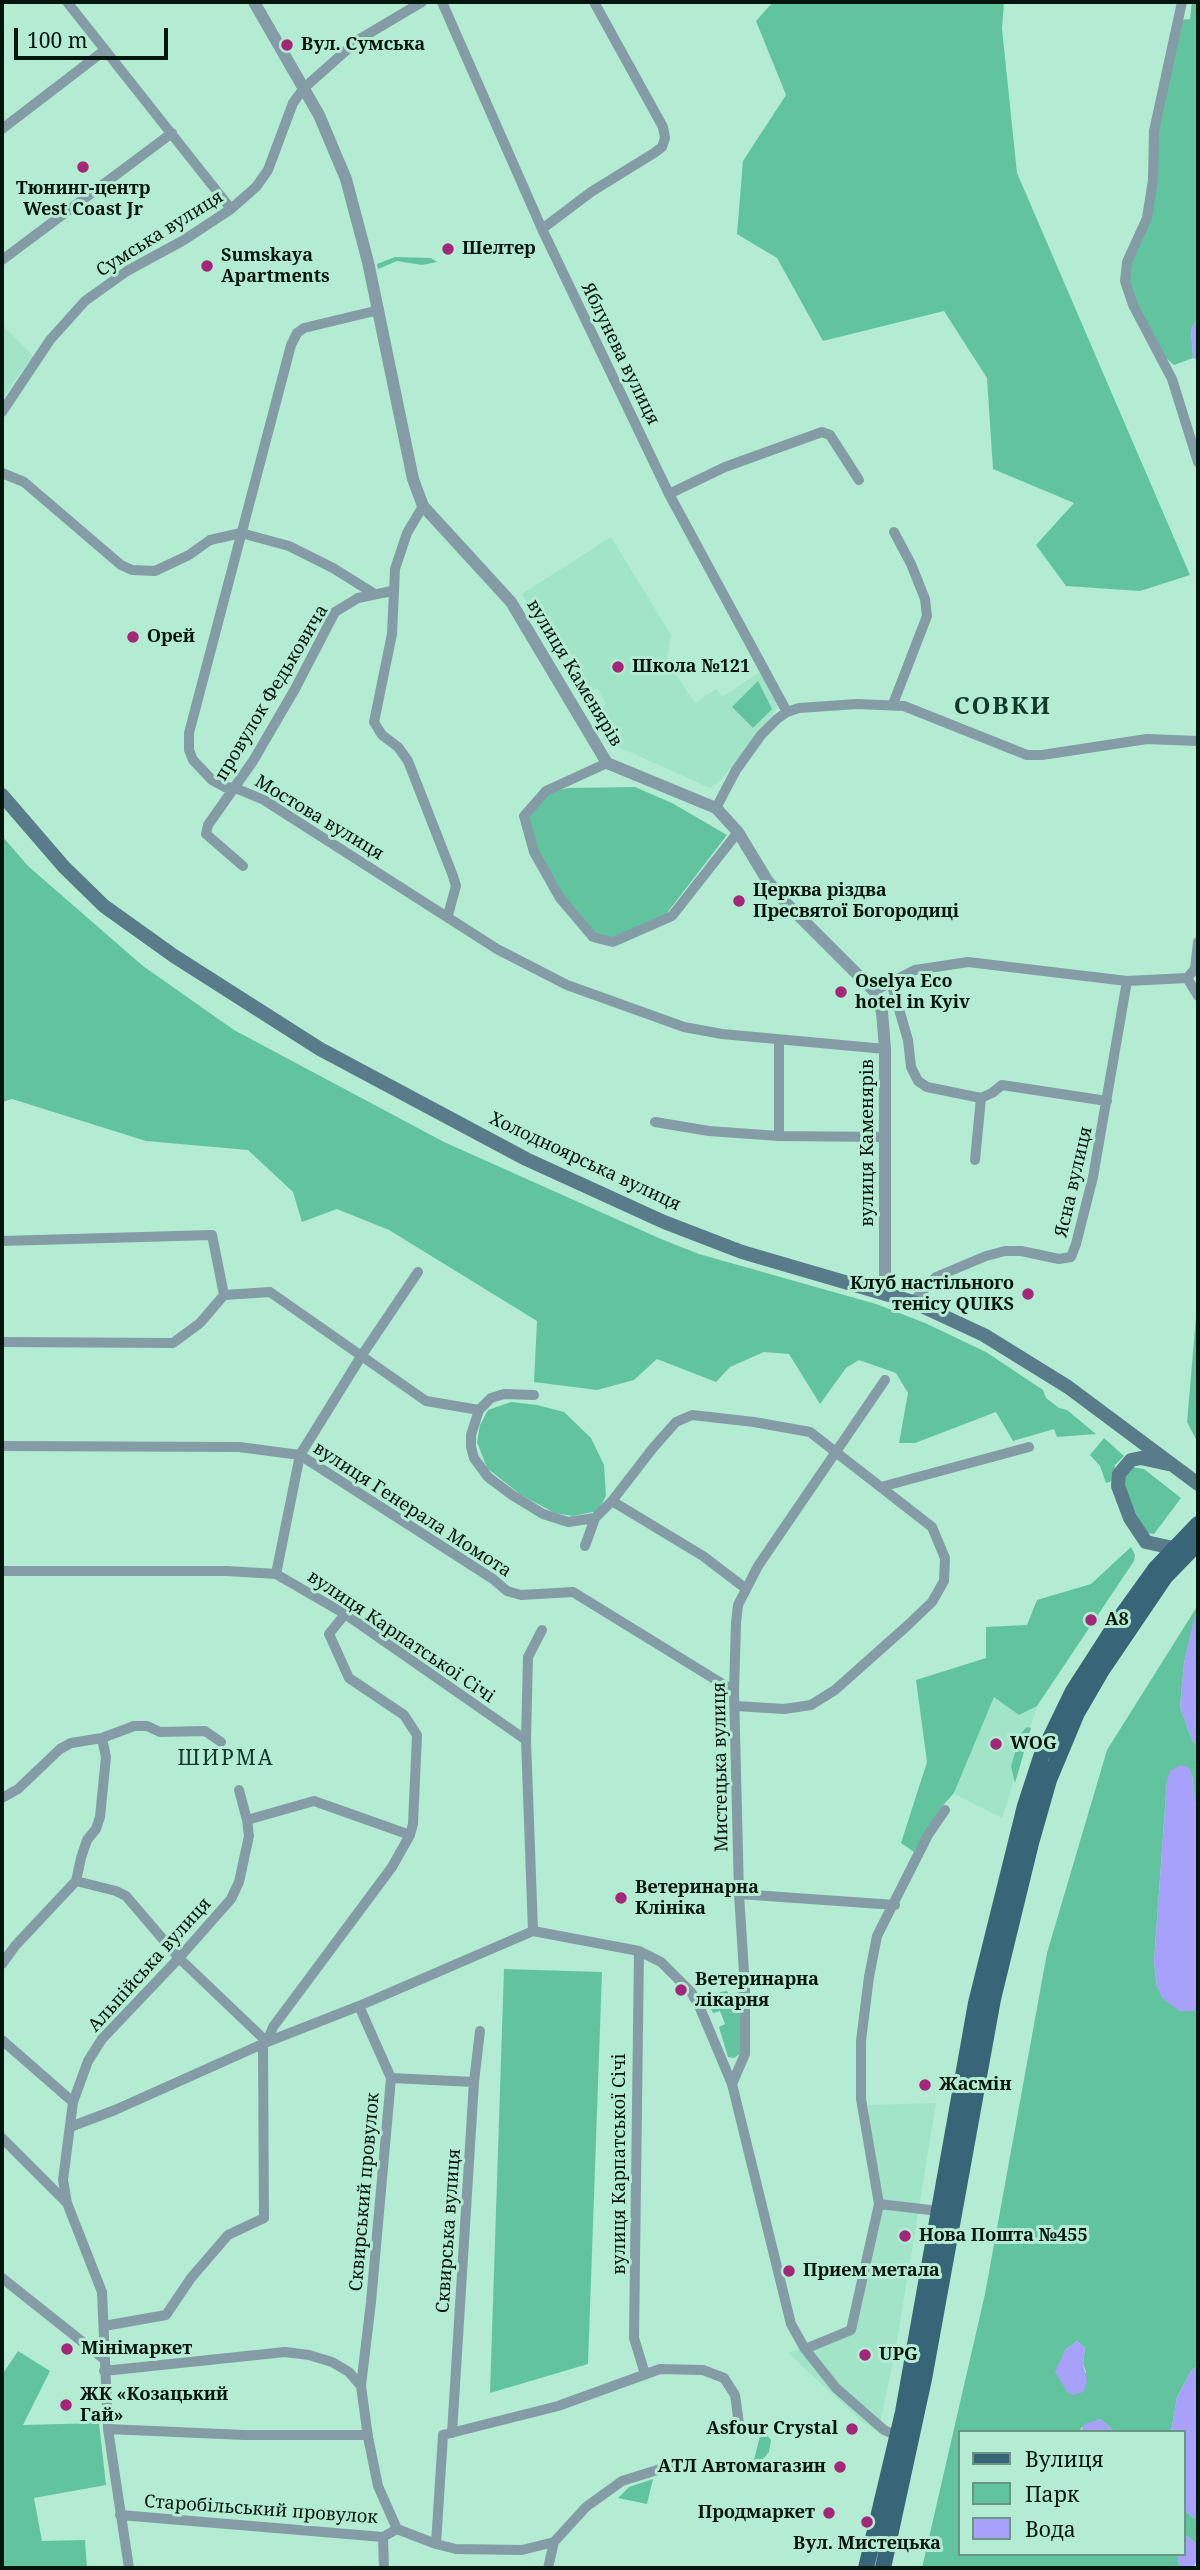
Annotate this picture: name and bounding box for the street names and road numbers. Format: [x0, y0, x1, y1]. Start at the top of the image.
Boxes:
street label: Сумська вулиця [92, 186, 228, 282]
street label: Яблунева вулиця [576, 279, 664, 429]
street label: вулиця Каменярів [522, 596, 626, 750]
street label: провулок Федьковича [211, 601, 333, 785]
street label: Мостова вулиця [251, 771, 387, 865]
street label: вулиця Каменярів [857, 1059, 879, 1227]
street label: Холодноярська вулиця [486, 1108, 684, 1216]
street label: Ясна вулиця [1051, 1124, 1097, 1240]
street label: вулиця Генерала Момота [309, 1438, 515, 1582]
street label: вулиця Карпатської Січі [303, 1566, 499, 1708]
street label: Мистецька вулиця [709, 1682, 733, 1852]
street label: Альпійська вулиця [84, 1893, 216, 2037]
street label: вулиця Карпатської Січі [609, 2053, 631, 2275]
street label: Сквирський провулок [346, 2092, 384, 2292]
street label: Сквирська вулиця [432, 2148, 466, 2314]
street label: Старобільський провулок [143, 2491, 379, 2529]

